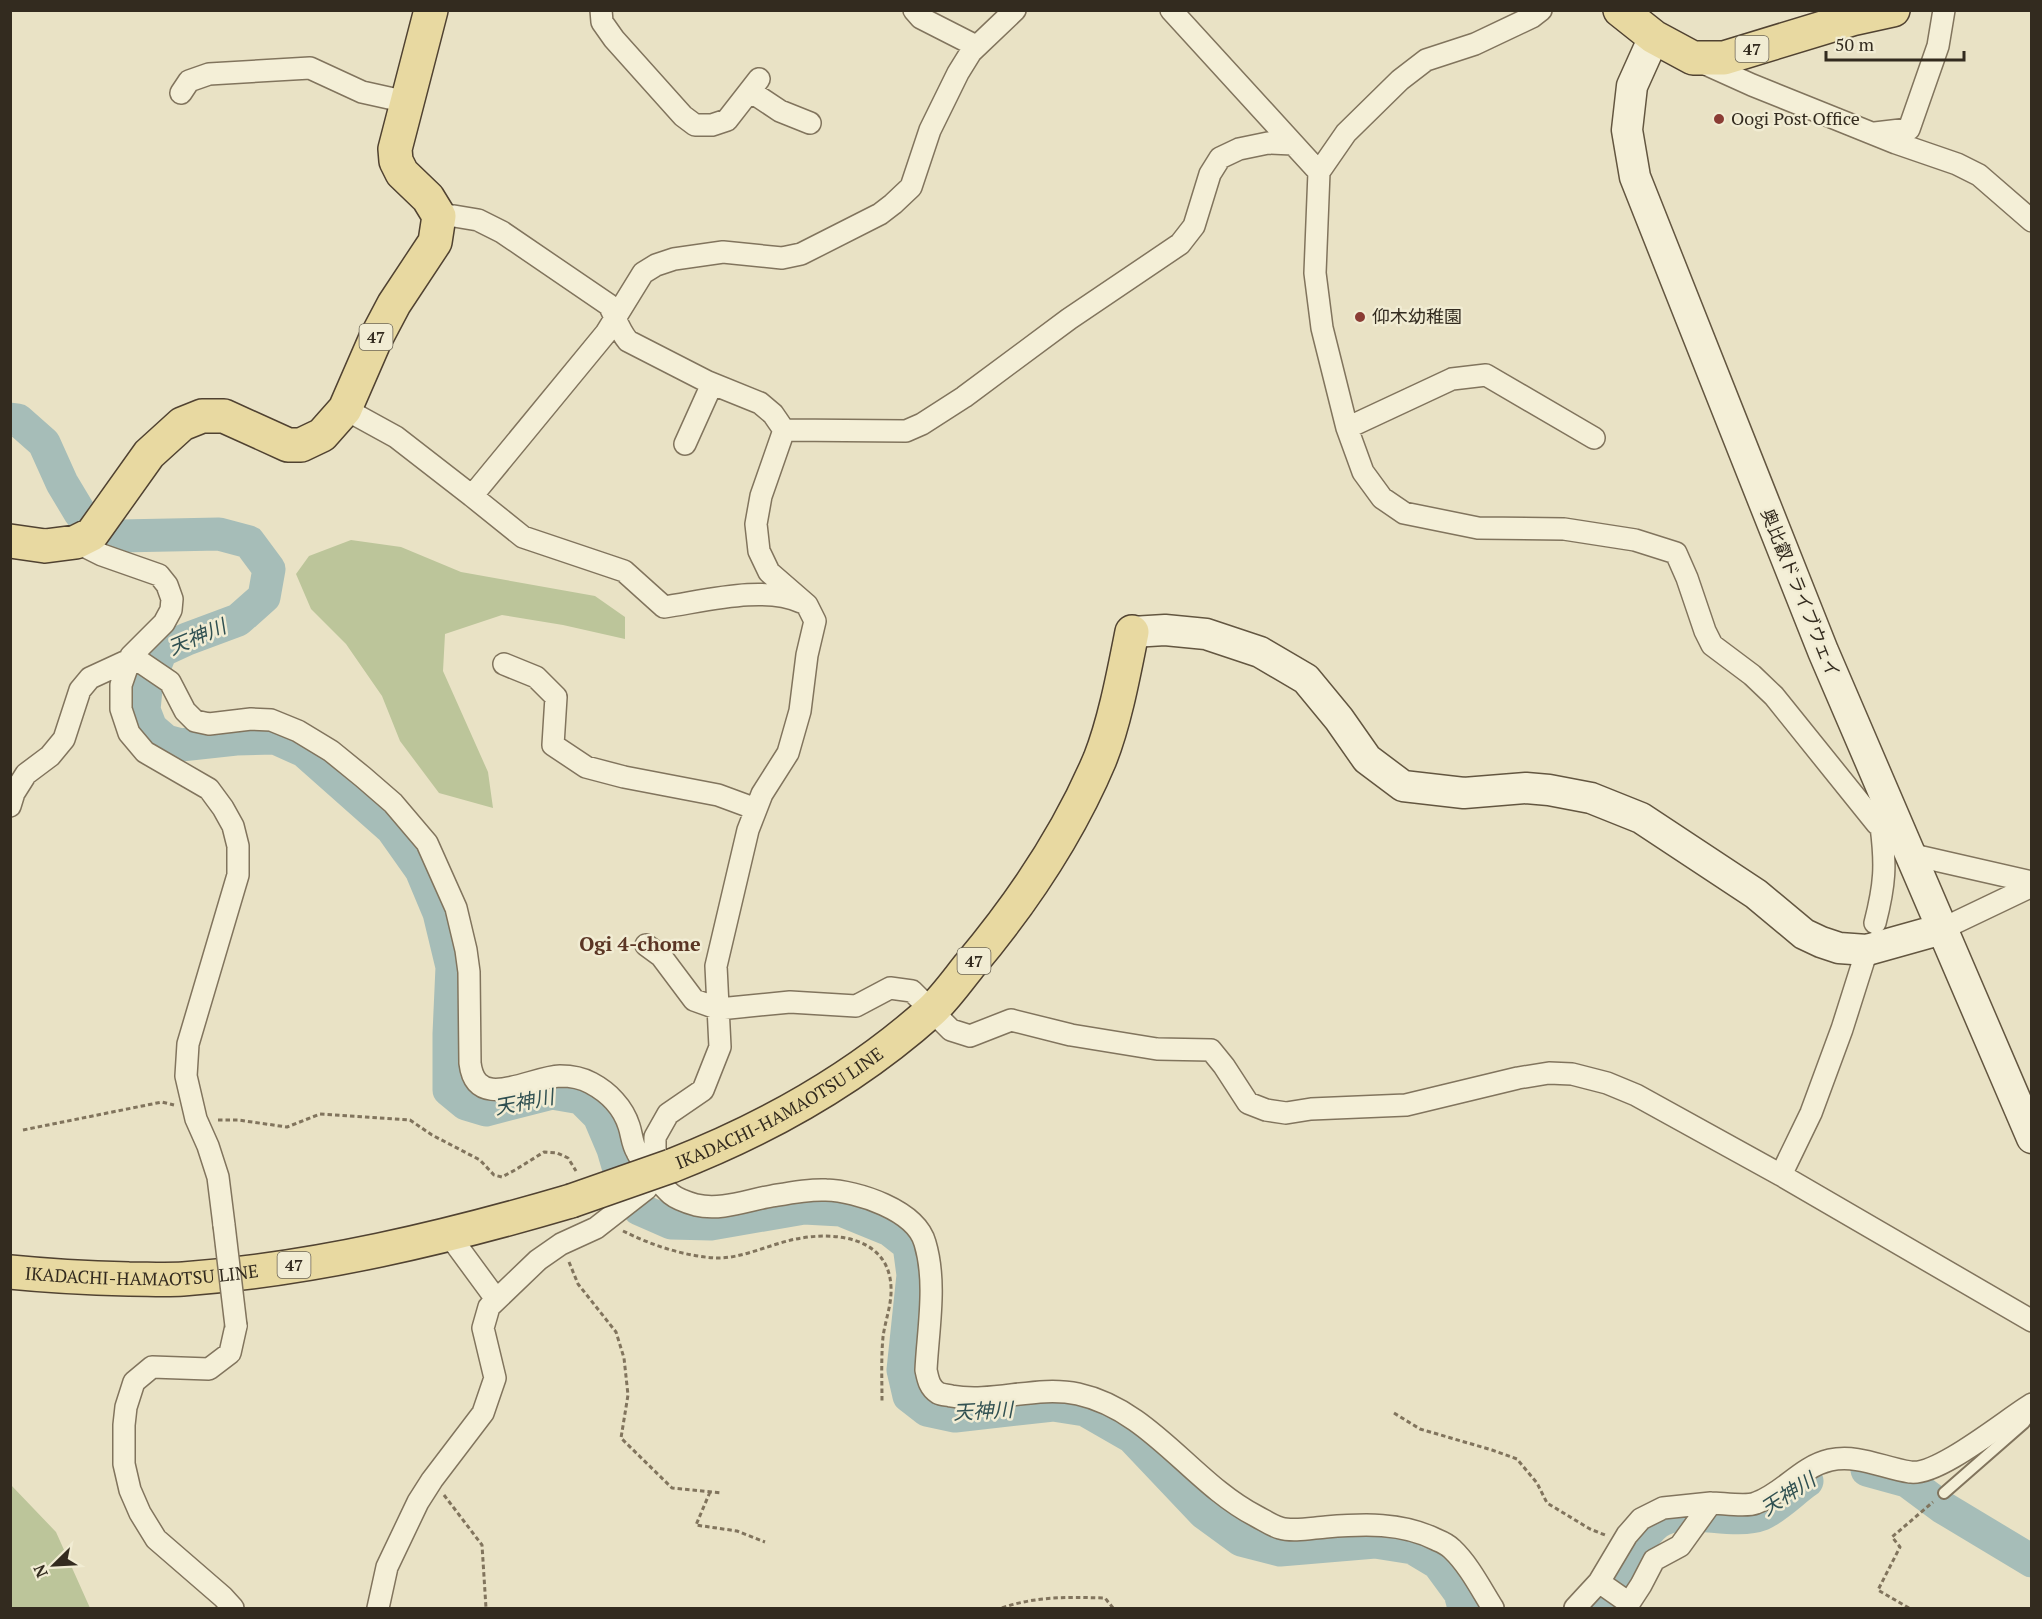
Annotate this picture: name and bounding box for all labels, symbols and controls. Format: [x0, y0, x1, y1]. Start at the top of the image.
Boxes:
scale bar [1826, 24, 1964, 62]
text: 50 m [1835, 32, 1875, 56]
road number: 47 [1736, 36, 1768, 62]
place label: Oogi Post Office [1731, 106, 1860, 130]
marker: Oogi Post Office [1712, 112, 1726, 126]
place label: 仰木幼稚園 [1372, 304, 1462, 328]
marker: 仰木幼稚園 [1353, 310, 1367, 324]
road number: 47 [360, 324, 392, 350]
street label: 奥比叡ドライブウェイ [1756, 505, 1846, 681]
water label: 天神川 [164, 612, 232, 661]
district label: Ogi 4-chome [579, 930, 701, 957]
road number: 47 [958, 948, 990, 974]
street label: IKADACHI-HAMAOTSU LINE [672, 1041, 888, 1174]
water label: 天神川 [492, 1082, 558, 1120]
road number: 47 [278, 1252, 310, 1278]
street label: IKADACHI-HAMAOTSU LINE [24, 1258, 260, 1290]
water label: 天神川 [952, 1395, 1016, 1426]
water label: 天神川 [1755, 1465, 1822, 1521]
north arrow [24, 1535, 84, 1595]
text: N [28, 1561, 53, 1581]

